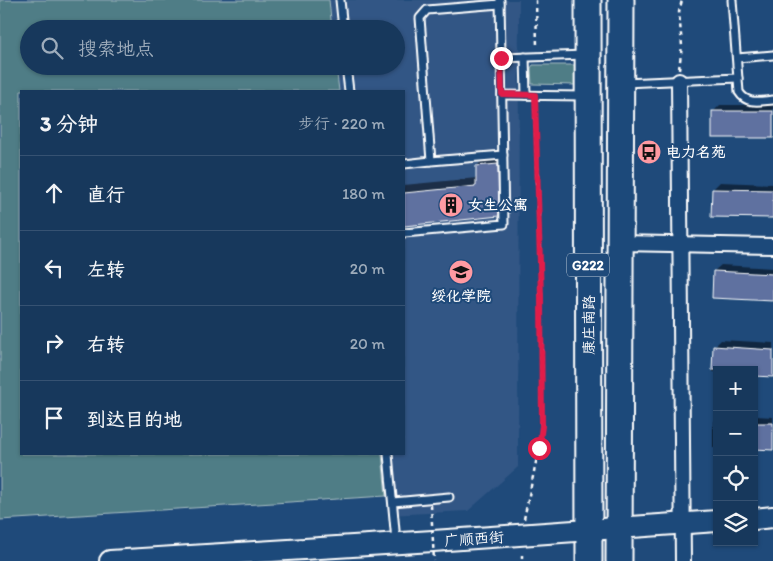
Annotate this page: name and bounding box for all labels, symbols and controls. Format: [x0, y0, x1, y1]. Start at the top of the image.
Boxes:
search box [20, 20, 405, 75]
icon: search [38, 34, 66, 62]
text: 搜索地点 [78, 37, 154, 60]
route end [490, 47, 513, 70]
text: 3 分钟 [40, 111, 98, 136]
text: 步行 · 220 m [298, 114, 385, 133]
bus stop icon: 电力名苑 [636, 139, 662, 165]
place label: 电力名苑 [666, 143, 726, 161]
icon: ahead [40, 179, 68, 207]
text: 直行 [87, 183, 125, 206]
text: 180 m [342, 184, 385, 203]
building icon: 女生公寓 [438, 192, 464, 218]
place label: 女生公寓 [468, 196, 528, 214]
icon: left [40, 254, 68, 282]
road number: G222 [567, 254, 609, 276]
text: 左转 [87, 258, 125, 281]
text: 20 m [350, 259, 385, 278]
school or university icon: 绥化学院 [448, 259, 474, 285]
place label: 绥化学院 [431, 287, 491, 305]
street label: 康庄南路 [580, 295, 598, 355]
icon: right [40, 329, 68, 357]
text: 右转 [87, 333, 125, 356]
text: 20 m [350, 334, 385, 353]
map controls [713, 366, 758, 546]
button: + [713, 366, 758, 411]
icon: arrive [40, 404, 68, 432]
text: 到达目的地 [87, 408, 182, 431]
button: − [713, 411, 758, 456]
route start [528, 437, 551, 460]
button: locate [713, 456, 758, 501]
button: layers [713, 501, 758, 546]
street label: 广顺西街 [443, 528, 505, 550]

